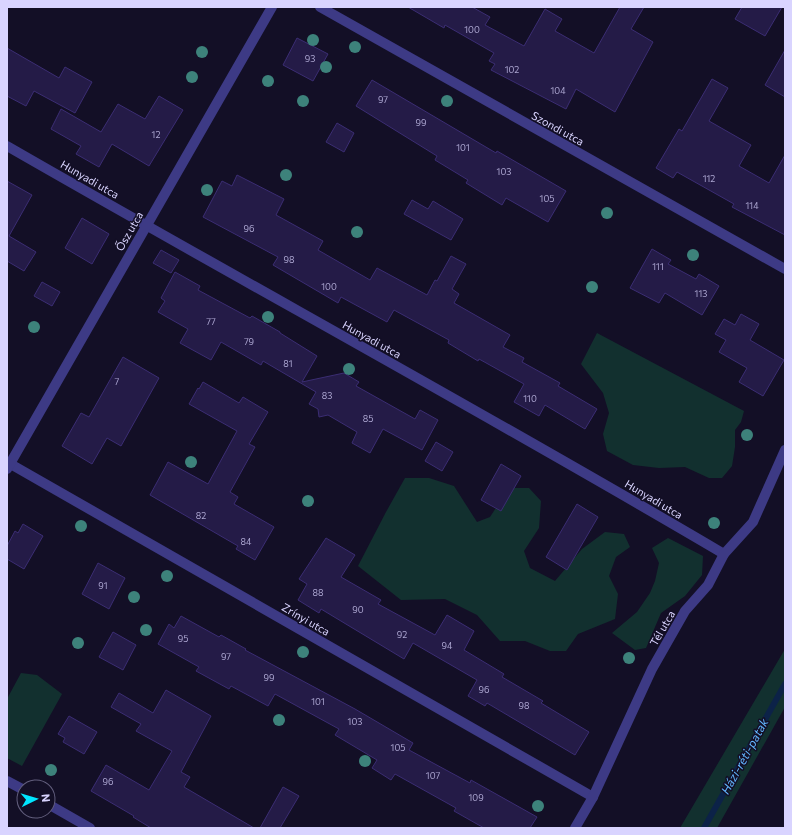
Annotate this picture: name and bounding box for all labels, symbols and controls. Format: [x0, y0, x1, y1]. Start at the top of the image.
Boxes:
house number: 100 [464, 24, 480, 35]
house number: 93 [305, 53, 315, 64]
house number: 102 [505, 64, 519, 75]
house number: 104 [550, 85, 566, 96]
house number: 97 [378, 94, 388, 105]
street label: Szondi utca [530, 108, 586, 148]
house number: 99 [416, 117, 426, 128]
house number: 12 [152, 129, 160, 140]
house number: 101 [456, 142, 470, 153]
street label: Hunyadi utca [59, 157, 121, 201]
house number: 103 [497, 166, 511, 177]
house number: 112 [703, 173, 715, 184]
house number: 105 [540, 193, 554, 204]
house number: 114 [745, 200, 759, 211]
street label: Ősz utca [112, 208, 145, 253]
house number: 96 [244, 223, 254, 234]
house number: 98 [284, 254, 294, 265]
house number: 111 [652, 261, 664, 272]
house number: 100 [321, 281, 337, 292]
house number: 113 [695, 288, 707, 299]
house number: 77 [206, 316, 216, 327]
street label: Hunyadi utca [340, 318, 404, 360]
house number: 79 [244, 336, 254, 347]
house number: 81 [283, 358, 293, 369]
house number: 7 [115, 376, 120, 387]
house number: 83 [322, 390, 332, 401]
house number: 110 [523, 393, 537, 404]
house number: 85 [363, 413, 373, 424]
street label: Hunyadi utca [623, 477, 685, 521]
house number: 82 [196, 510, 206, 521]
house number: 84 [241, 536, 252, 547]
house number: 91 [98, 580, 108, 591]
house number: 88 [313, 587, 323, 598]
street label: Zrínyi utca [280, 600, 332, 638]
house number: 90 [352, 604, 364, 615]
street label: Tél utca [647, 608, 677, 648]
house number: 92 [397, 629, 407, 640]
house number: 95 [178, 633, 188, 644]
house number: 94 [442, 640, 453, 651]
house number: 97 [221, 651, 231, 662]
house number: 99 [264, 672, 274, 683]
house number: 96 [479, 684, 489, 695]
house number: 101 [311, 696, 325, 707]
house number: 98 [519, 700, 529, 711]
water label: Házi-réti-patak [717, 715, 771, 796]
house number: 103 [348, 716, 362, 727]
house number: 105 [391, 742, 405, 753]
house number: 107 [426, 770, 440, 781]
house number: 96 [103, 776, 113, 787]
north arrow [16, 779, 56, 819]
house number: 109 [468, 792, 484, 803]
text: N [40, 793, 53, 803]

